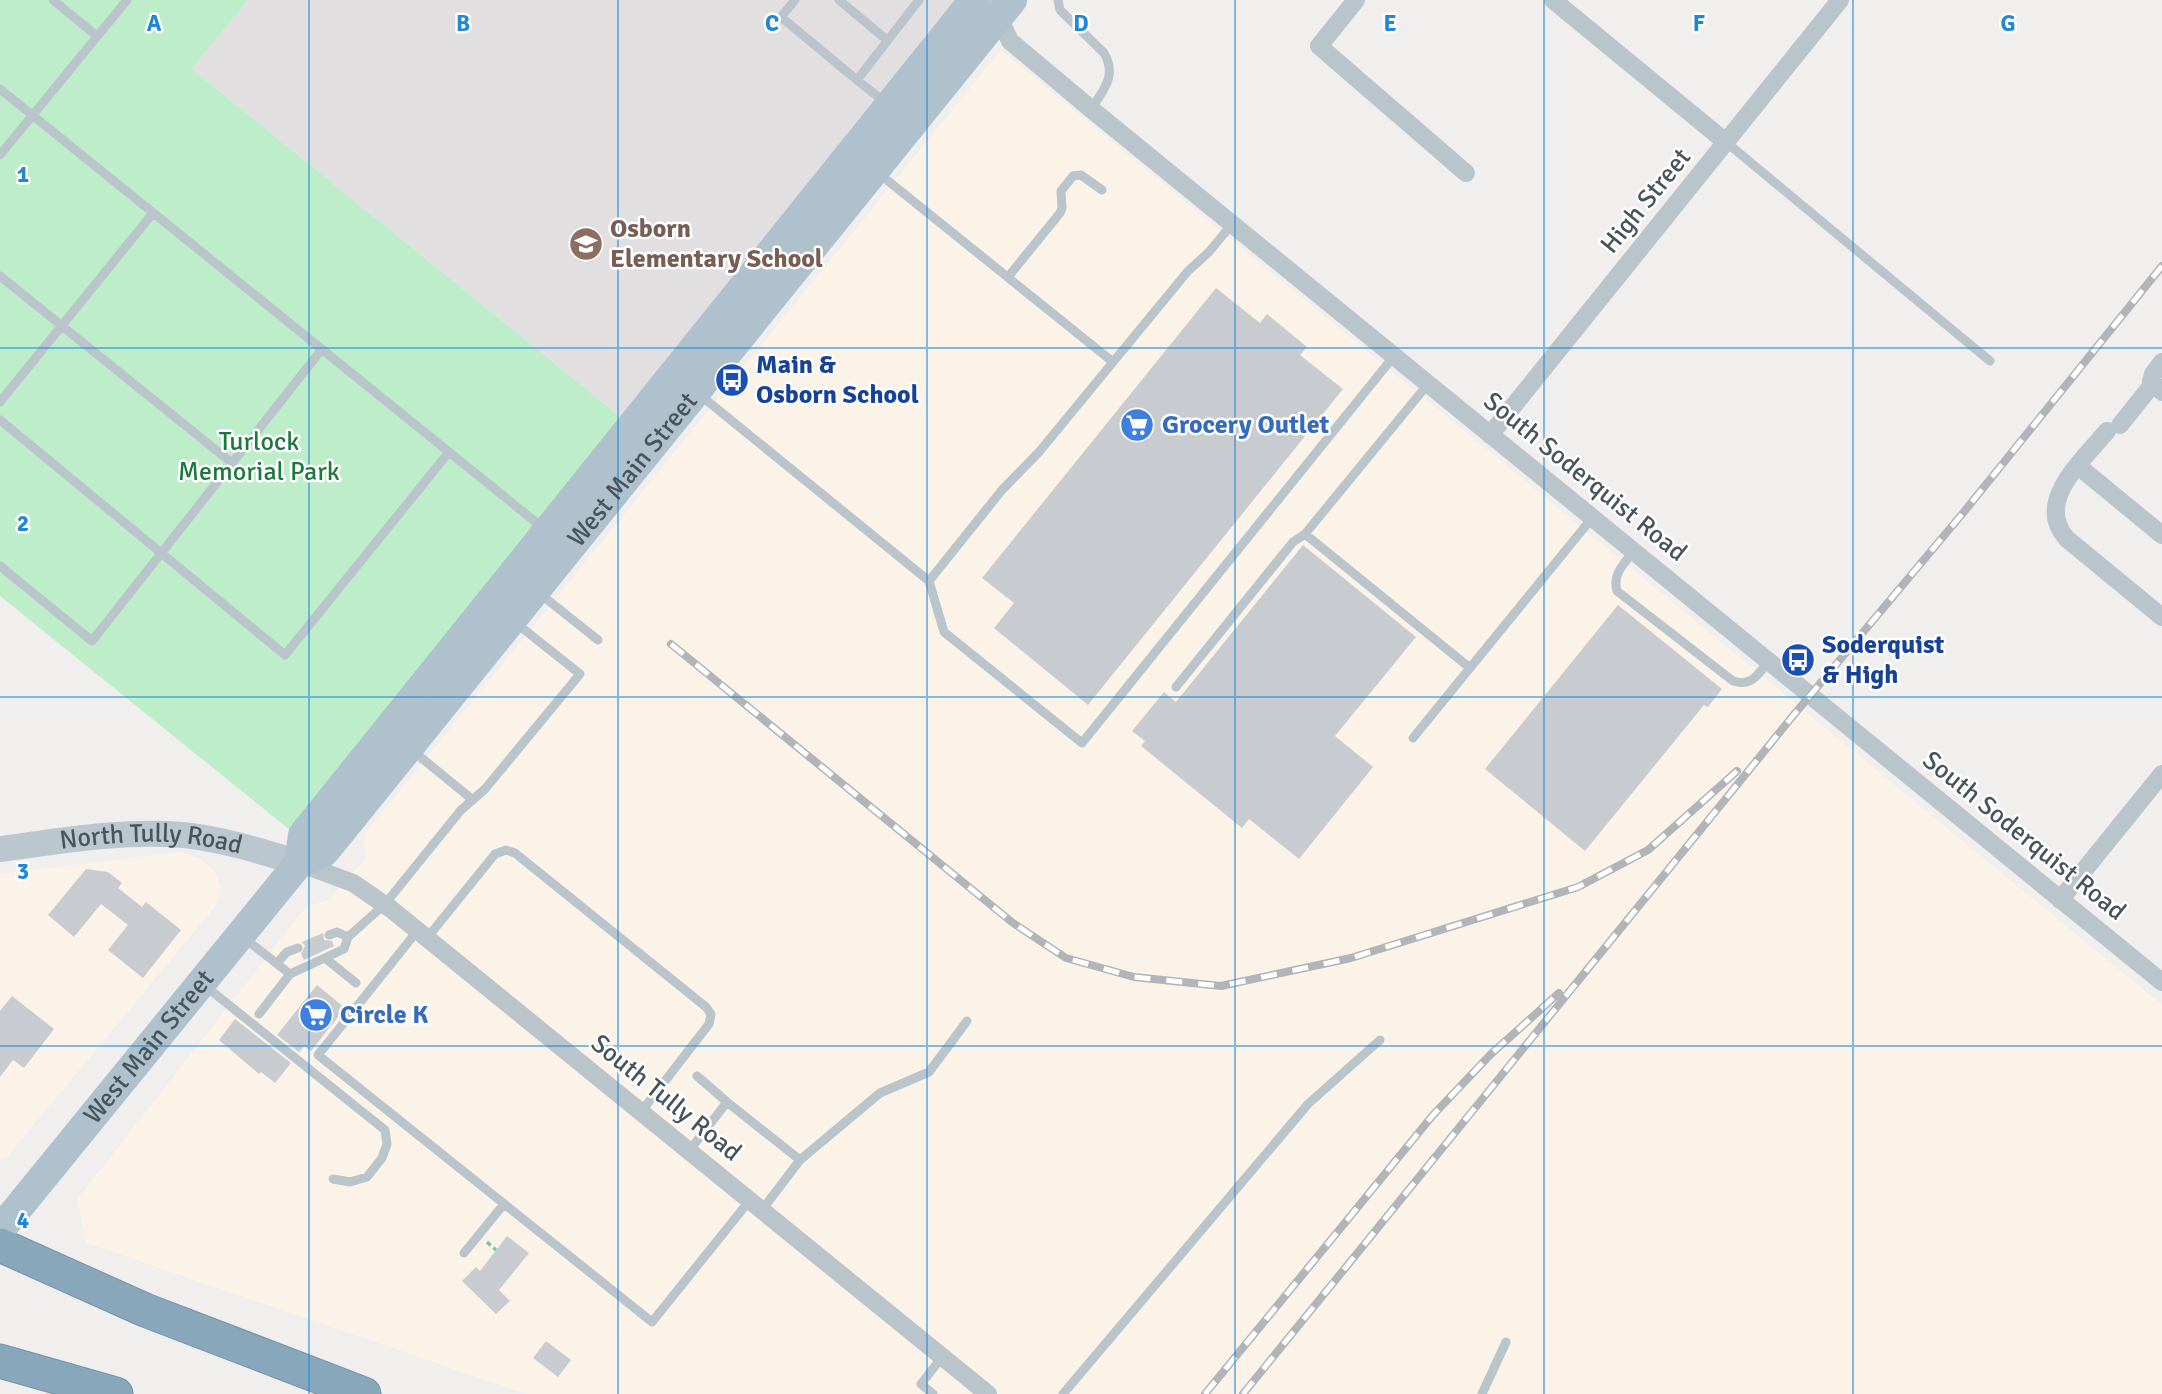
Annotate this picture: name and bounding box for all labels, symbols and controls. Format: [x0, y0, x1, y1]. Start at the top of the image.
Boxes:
text: A [147, 9, 162, 38]
text: B [456, 9, 470, 38]
text: C [765, 9, 779, 38]
text: D [1073, 9, 1089, 38]
text: E [1383, 9, 1397, 38]
text: F [1693, 9, 1705, 38]
text: G [2000, 9, 2016, 38]
street label: High Street [1594, 142, 1698, 260]
text: 1 [17, 160, 29, 189]
place label: Osborn Elementary School [610, 213, 823, 275]
school or university icon: Osborn Elementary School [567, 225, 605, 263]
place label: Main & Osborn School [756, 349, 919, 411]
bus stop icon: Main & Osborn School [713, 361, 751, 399]
street label: South Soderquist Road [1477, 385, 1693, 569]
street label: West Main Street [561, 386, 705, 554]
supermarket icon: Grocery Outlet [1118, 406, 1156, 444]
place label: Grocery Outlet [1162, 409, 1330, 441]
park label: Turlock Memorial Park [178, 426, 340, 488]
text: 2 [17, 509, 29, 538]
place label: Soderquist & High [1822, 629, 1945, 691]
bus stop icon: Soderquist & High [1779, 641, 1817, 679]
street label: South Soderquist Road [1916, 744, 2132, 928]
street label: North Tully Road [58, 818, 246, 862]
text: 3 [17, 857, 29, 886]
street label: West Main Street [77, 964, 221, 1131]
supermarket icon: Circle K [297, 996, 335, 1034]
place label: Circle K [340, 999, 429, 1031]
street label: South Tully Road [584, 1028, 748, 1168]
text: 4 [17, 1206, 29, 1235]

